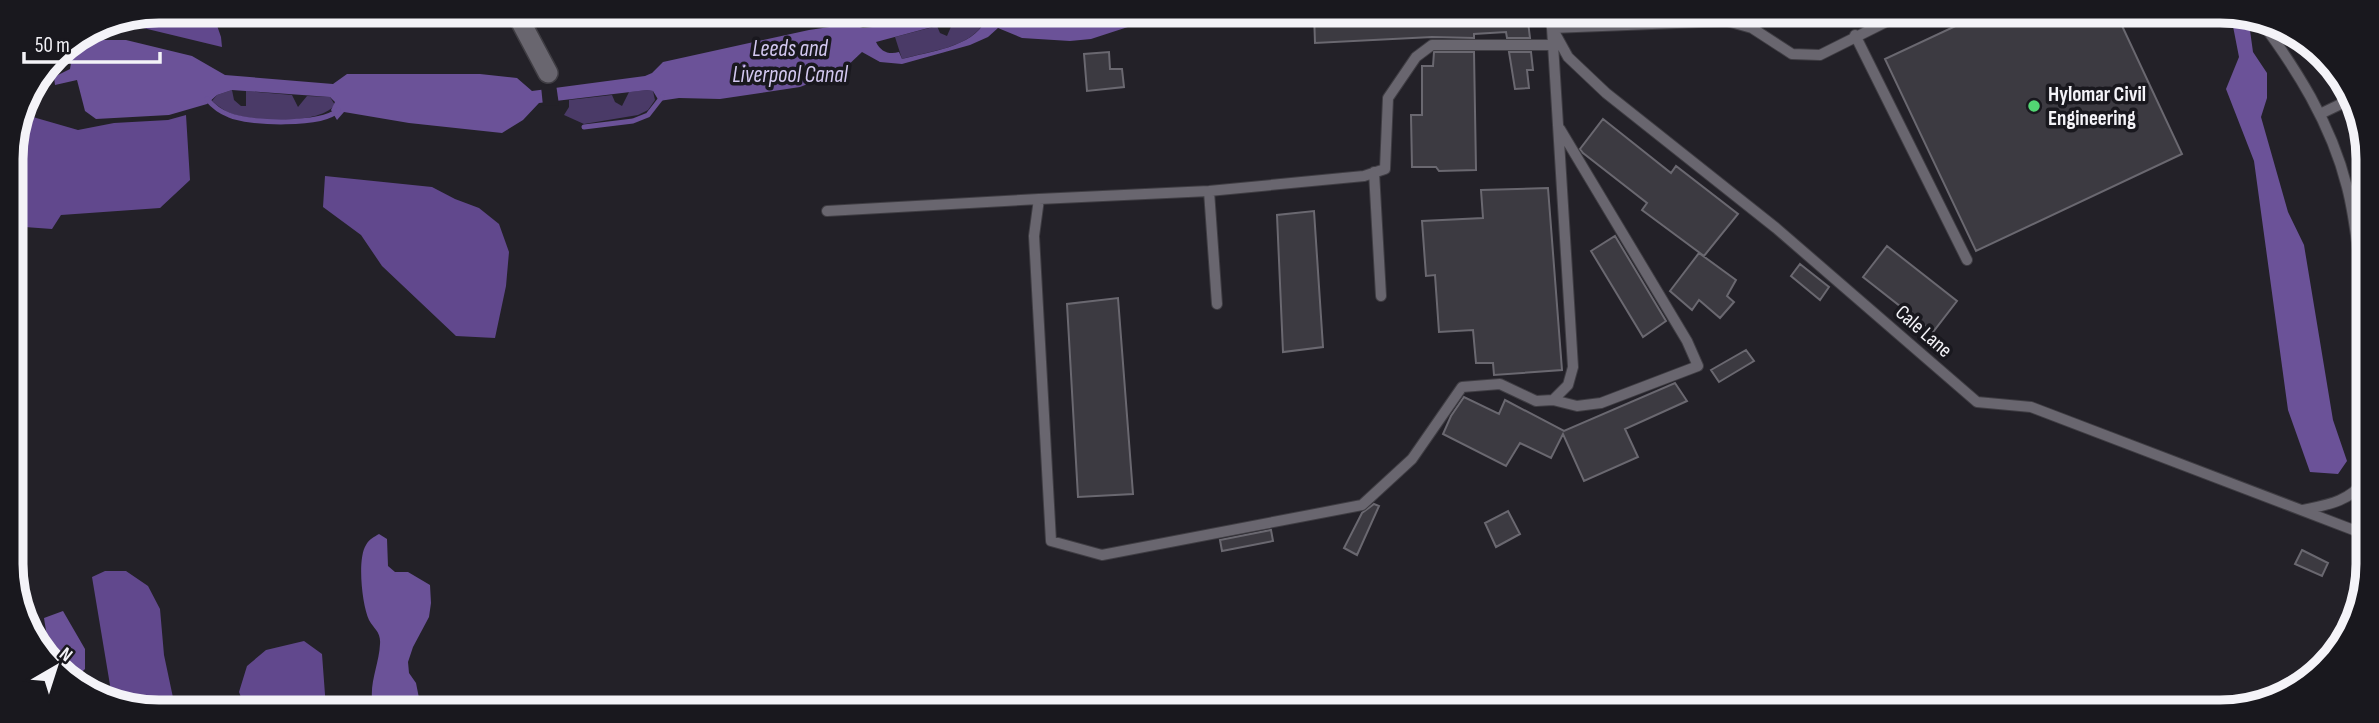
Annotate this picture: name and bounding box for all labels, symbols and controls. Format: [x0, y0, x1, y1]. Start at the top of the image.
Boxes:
scale bar [24, 21, 161, 65]
text: 50 m [35, 33, 70, 58]
water label: Leeds and Liverpool Canal [732, 35, 849, 89]
place label: Hylomar Civil Engineering [2048, 82, 2146, 131]
marker: Hylomar Civil Engineering [2026, 98, 2042, 114]
street label: Cale Lane [1890, 300, 1957, 363]
north arrow [21, 632, 91, 702]
text: N [55, 643, 77, 667]

